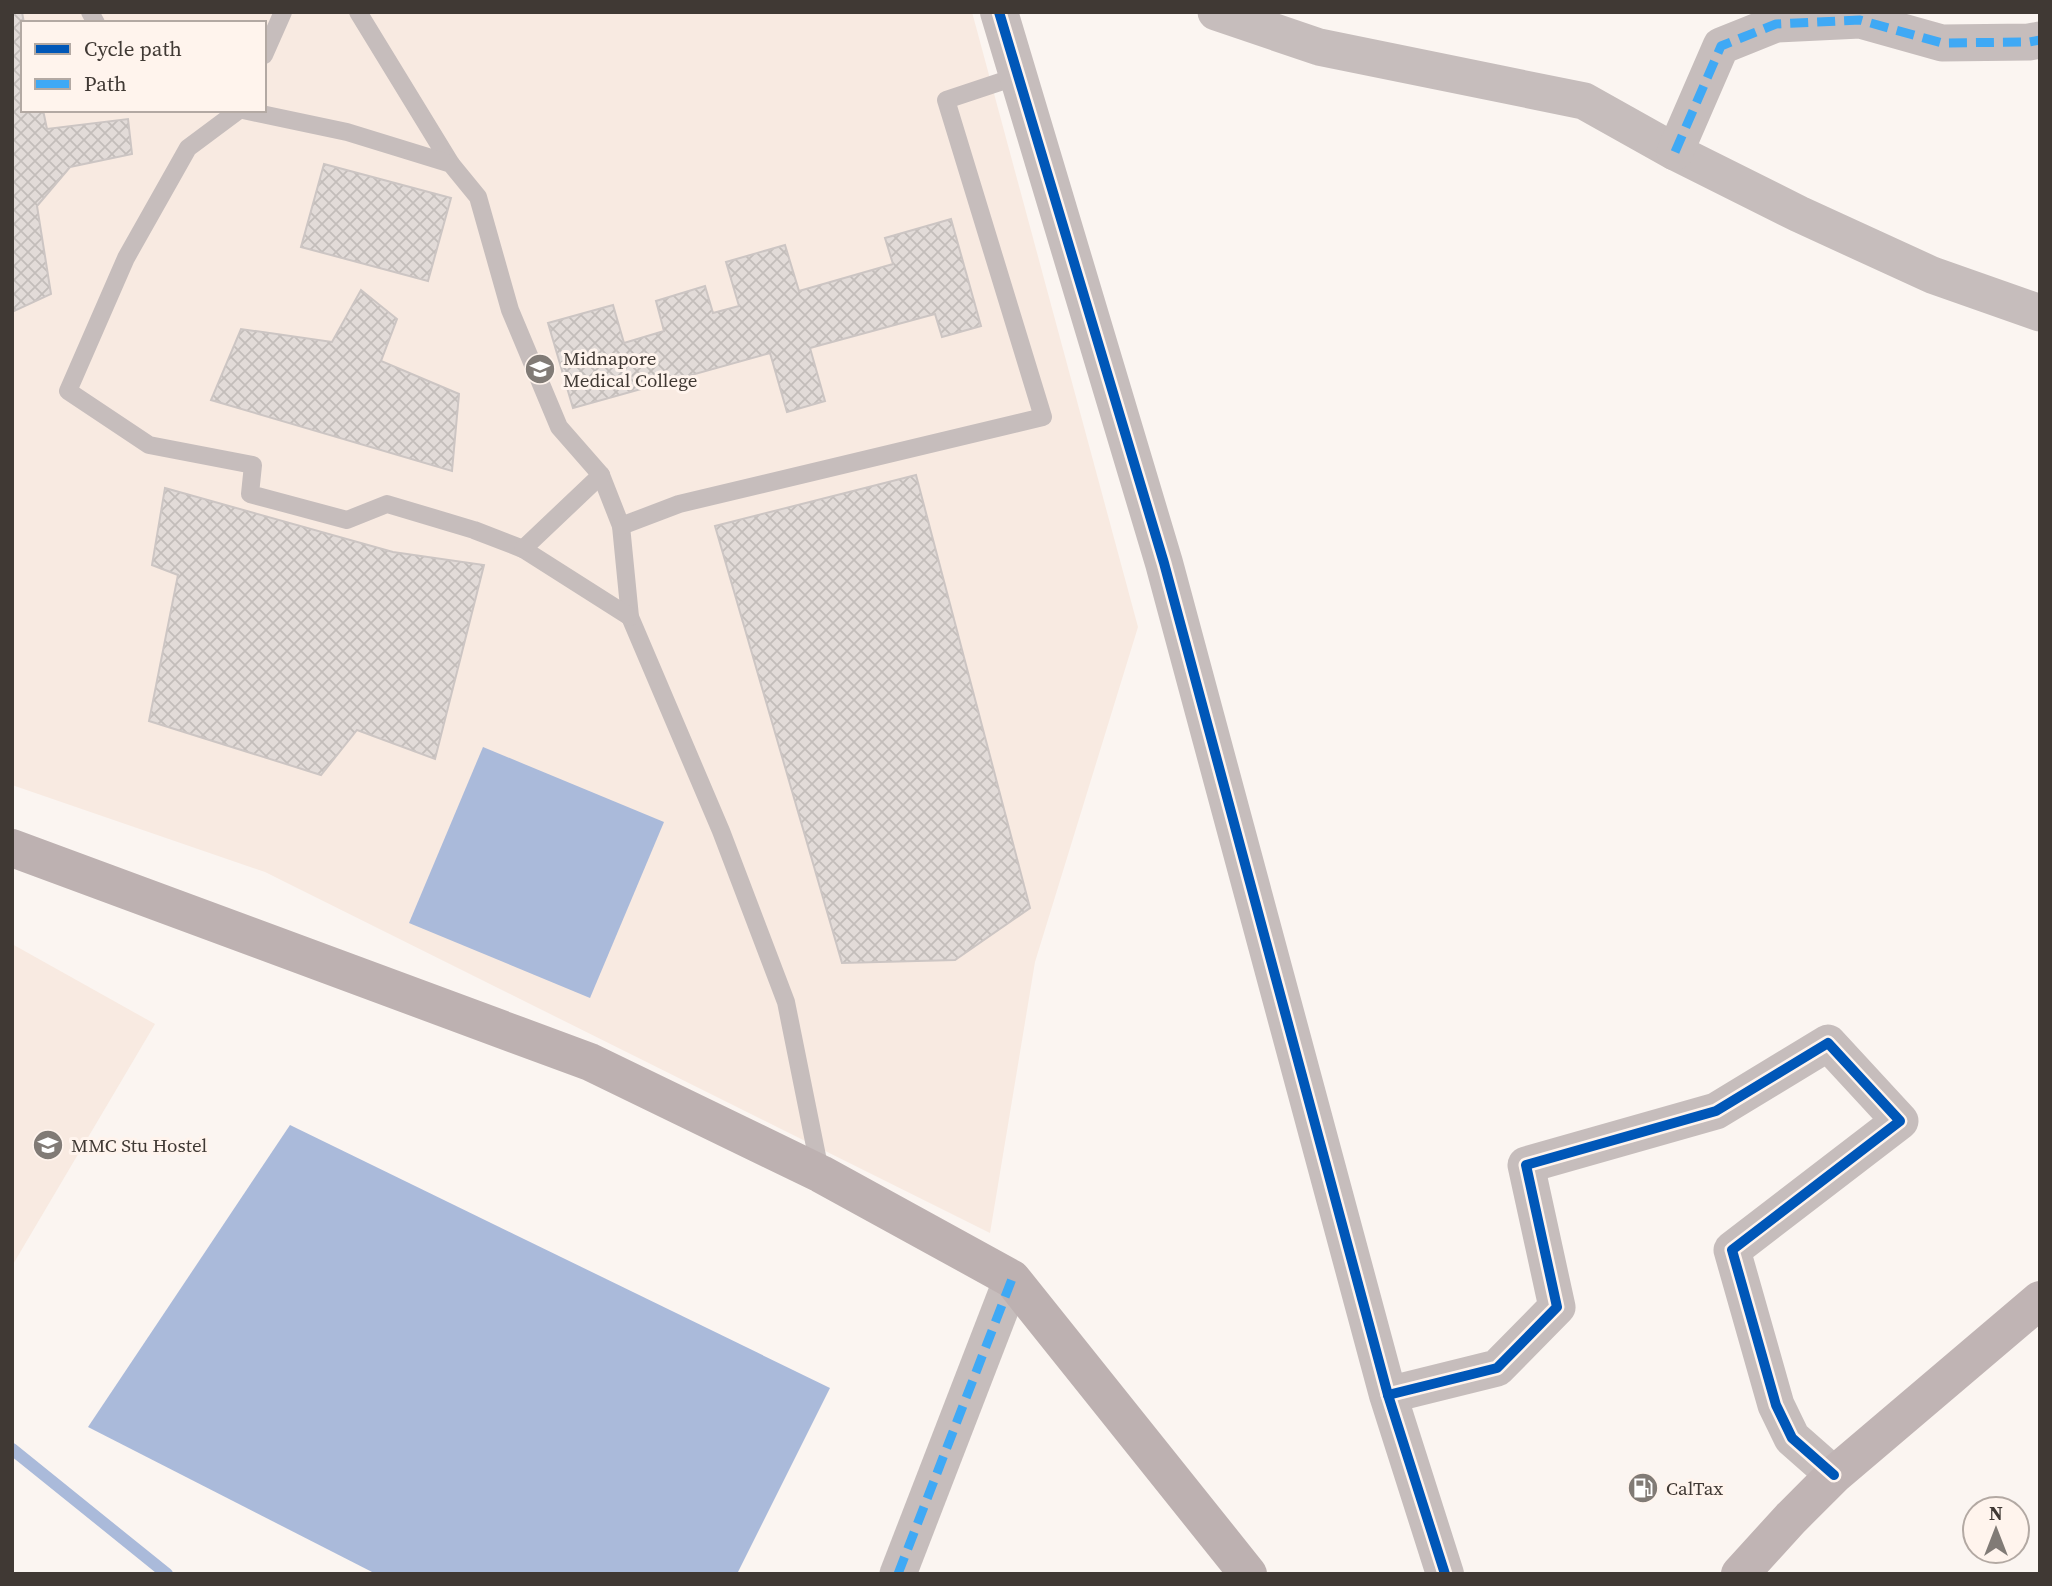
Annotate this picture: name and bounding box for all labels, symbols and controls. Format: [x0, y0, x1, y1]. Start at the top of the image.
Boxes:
legend [21, 21, 266, 112]
text: Cycle path [84, 34, 182, 63]
text: Path [84, 69, 127, 98]
place label: Midnapore Medical College [563, 345, 698, 393]
school or university icon: Midnapore Medical College [523, 352, 557, 386]
school or university icon: MMC Stu Hostel [31, 1128, 65, 1162]
place label: MMC Stu Hostel [71, 1132, 207, 1158]
fuel station icon: CalTax [1626, 1471, 1660, 1505]
place label: CalTax [1666, 1475, 1723, 1501]
north arrow [1961, 1495, 2031, 1565]
text: N [1989, 1500, 2003, 1526]

